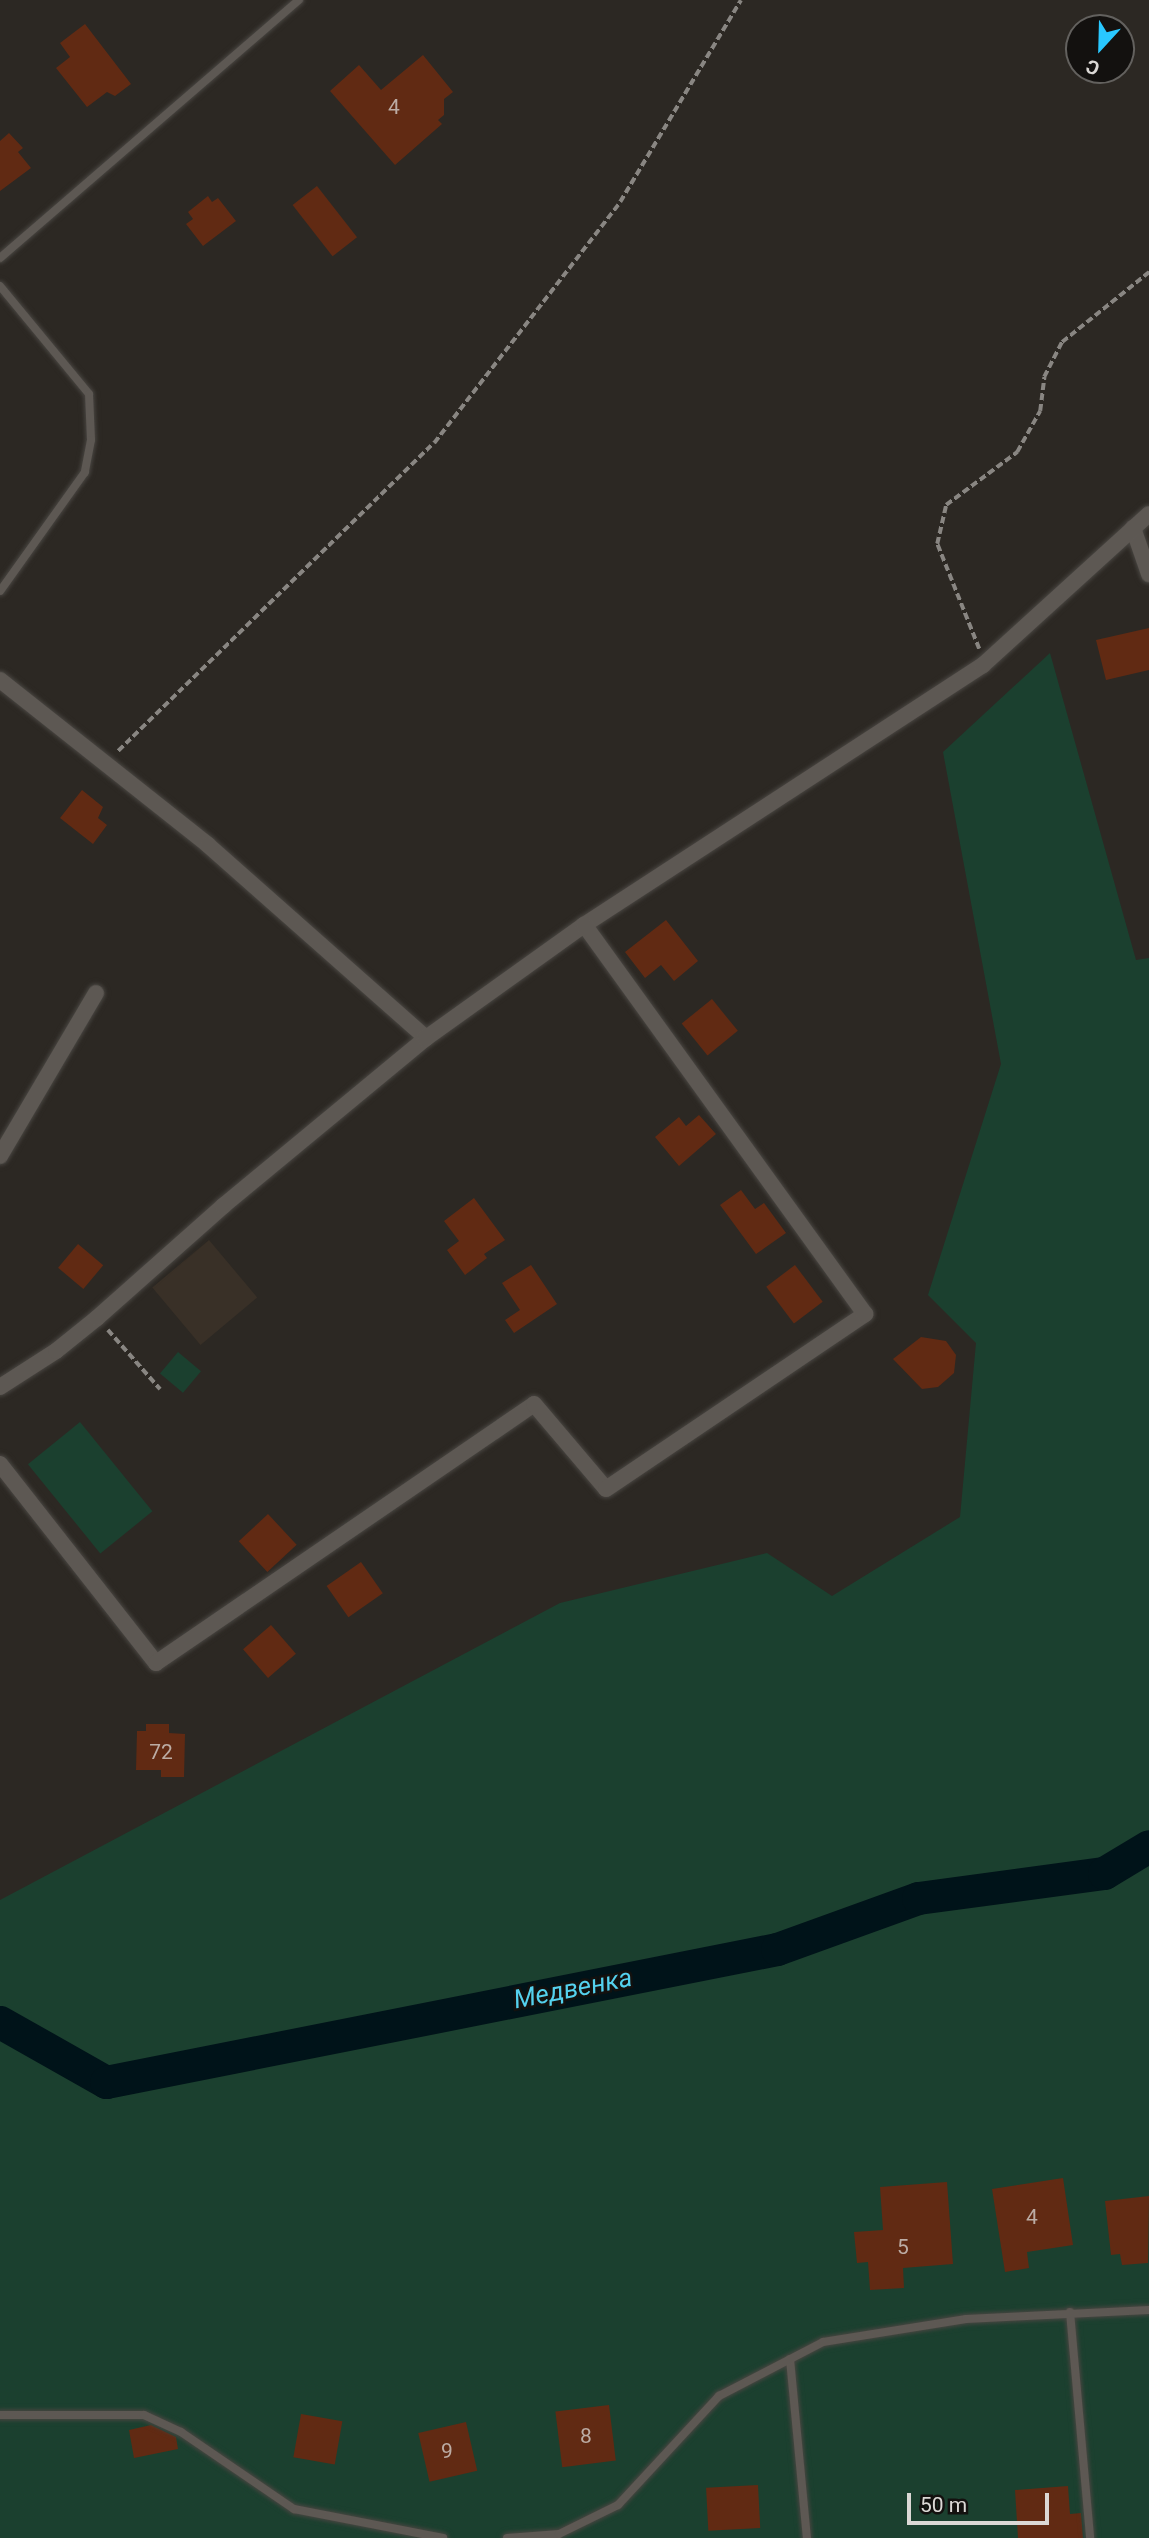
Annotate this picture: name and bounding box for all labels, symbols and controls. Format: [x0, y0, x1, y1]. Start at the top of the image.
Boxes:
north arrow [1065, 14, 1135, 84]
text: С [1083, 54, 1103, 80]
house number: 4 [388, 94, 400, 120]
house number: 72 [149, 1739, 173, 1765]
water label: Медвенка [511, 1962, 635, 2016]
house number: 4 [1026, 2204, 1038, 2230]
house number: 5 [897, 2234, 909, 2260]
house number: 8 [580, 2423, 592, 2449]
house number: 9 [441, 2438, 453, 2464]
scale bar [911, 2478, 1053, 2522]
text: 50 m [920, 2493, 967, 2517]

